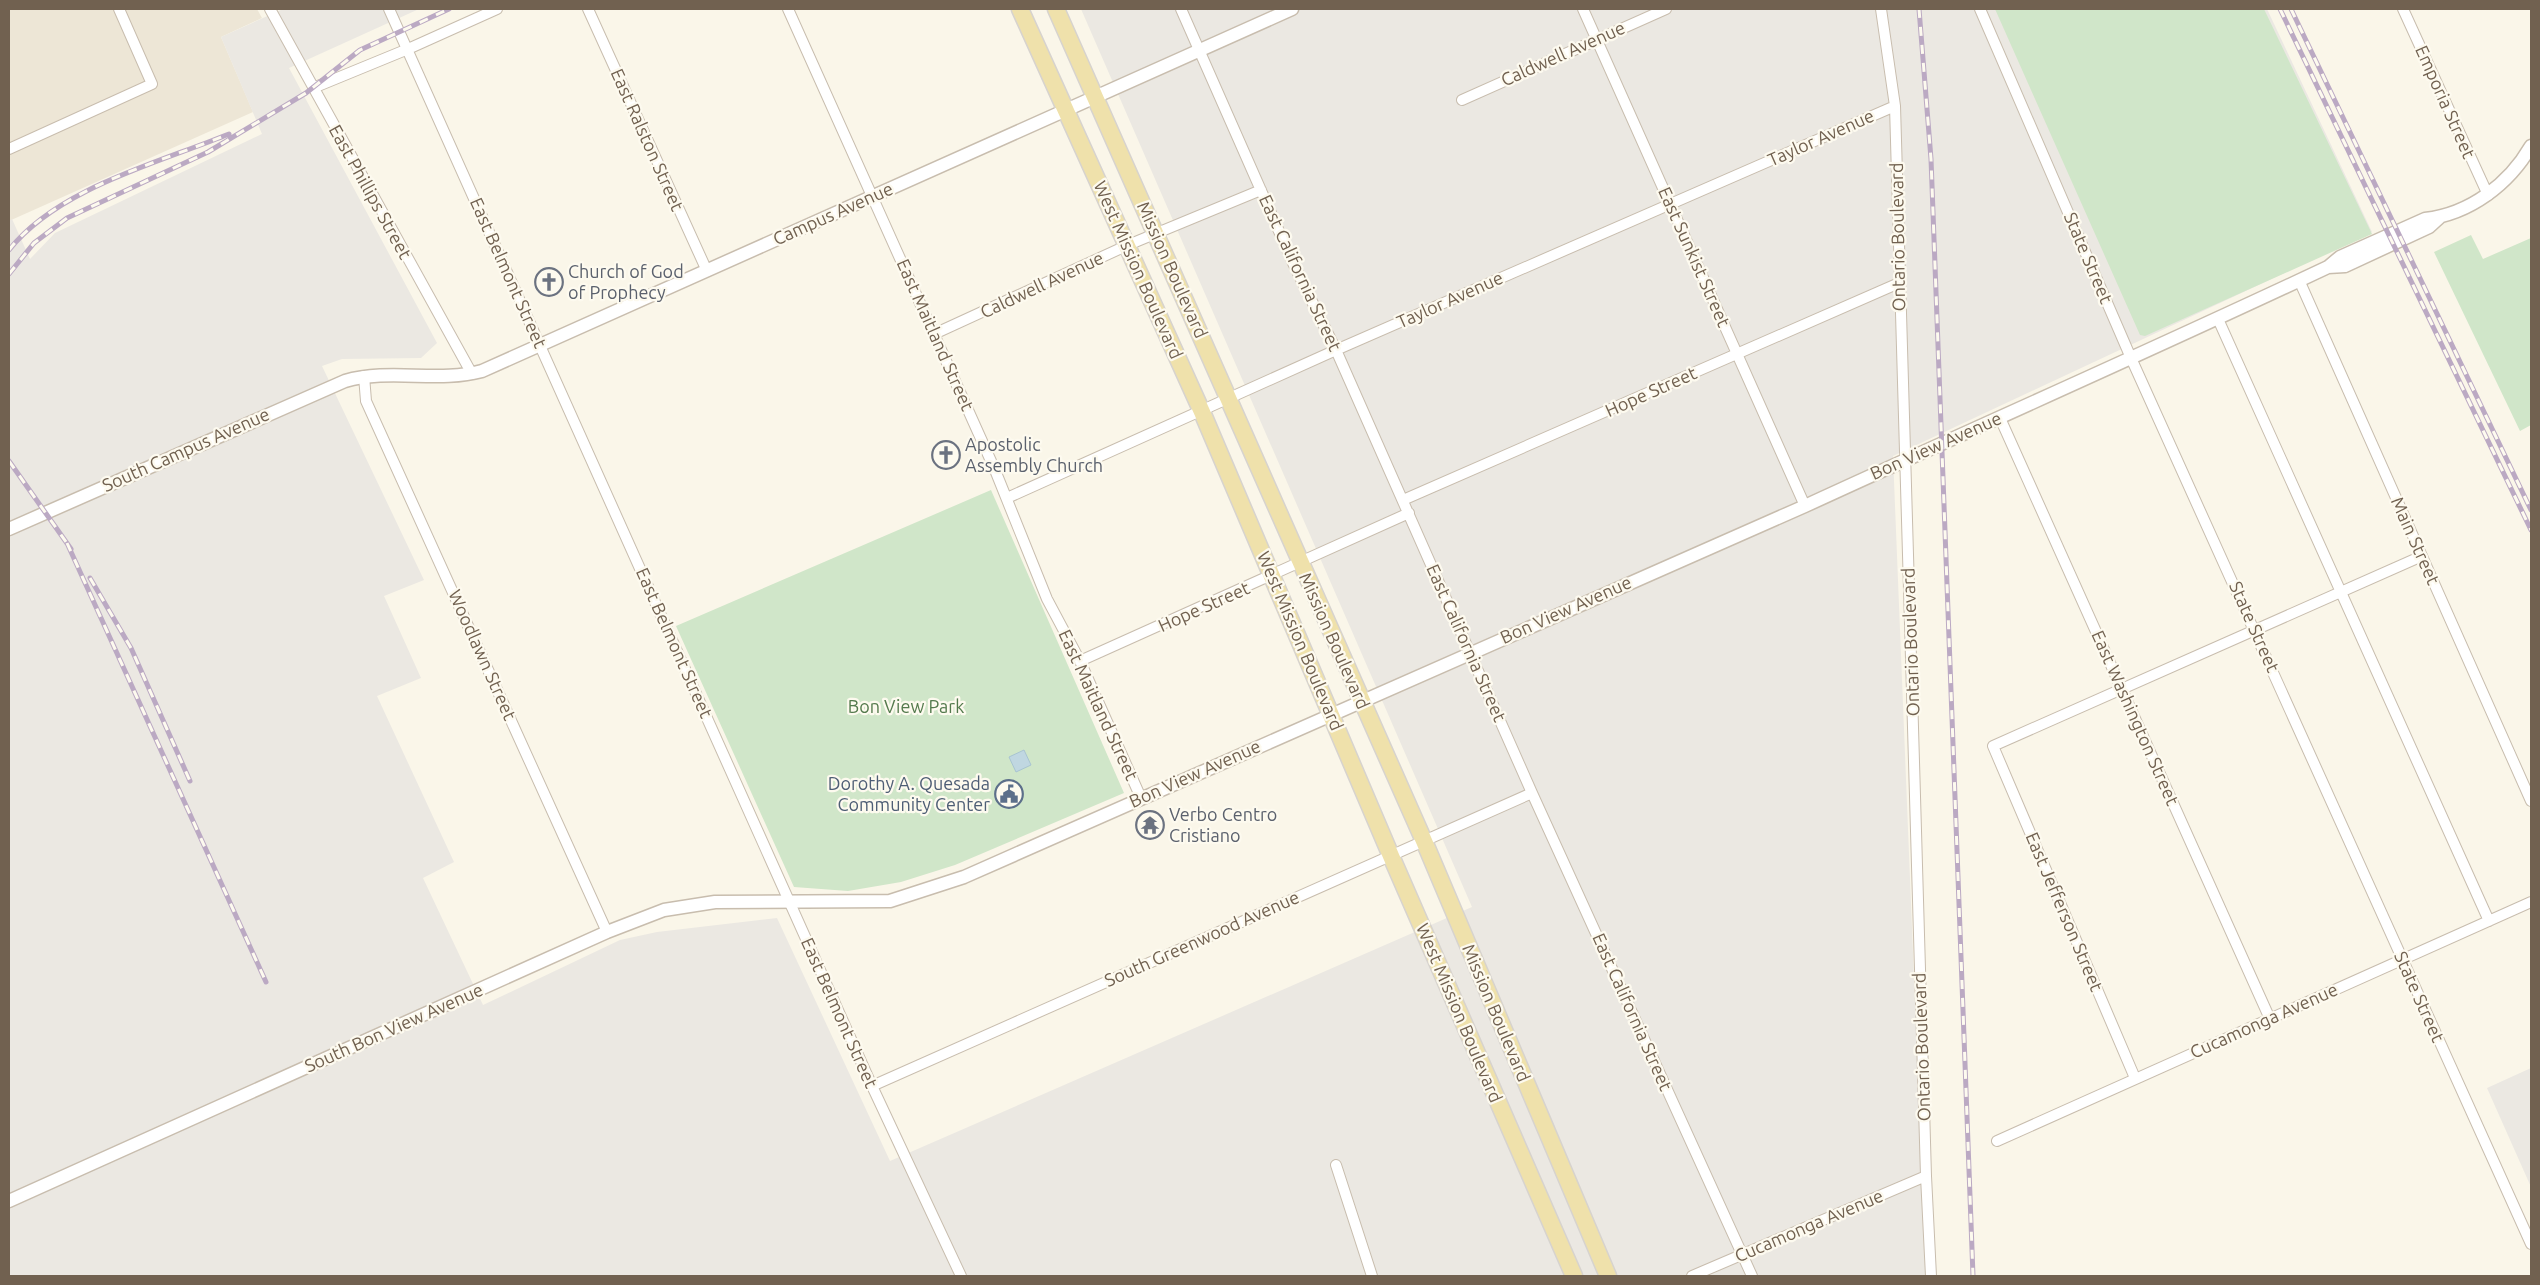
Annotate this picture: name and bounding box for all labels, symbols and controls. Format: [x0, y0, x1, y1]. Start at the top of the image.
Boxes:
street label: Caldwell Avenue [1497, 17, 1628, 89]
street label: Emporia Street [2412, 42, 2480, 161]
street label: East Ralston Street [608, 65, 688, 214]
street label: Taylor Avenue [1764, 105, 1877, 169]
street label: East Phillips Street [326, 121, 416, 262]
street label: Ontario Boulevard [1886, 163, 1908, 312]
street label: Campus Avenue [769, 178, 896, 249]
street label: West Mission Boulevard [1089, 178, 1187, 362]
street label: East Sunkist Street [1655, 184, 1735, 330]
street label: East California Street [1256, 191, 1346, 354]
street label: East Belmont Street [467, 194, 551, 351]
street label: Mission Boulevard [1132, 198, 1212, 342]
street label: State Street [2061, 209, 2117, 306]
street label: Caldwell Avenue [977, 247, 1106, 321]
street label: East Maitland Street [893, 256, 978, 414]
place label: Church of God of Prophecy [568, 261, 684, 302]
church icon: Church of God of Prophecy [534, 267, 564, 297]
street label: Taylor Avenue [1393, 267, 1506, 331]
street label: Hope Street [1602, 362, 1699, 420]
street label: South Campus Avenue [99, 403, 272, 495]
street label: Bon View Avenue [1867, 407, 2004, 483]
place label: Apostolic Assembly Church [965, 434, 1103, 475]
church icon: Apostolic Assembly Church [931, 440, 961, 470]
street label: Main Street [2388, 494, 2444, 588]
street label: West Mission Boulevard [1252, 548, 1348, 734]
street label: East California Street [1423, 561, 1511, 724]
street label: East Belmont Street [633, 564, 717, 721]
street label: Ontario Boulevard [1897, 567, 1923, 717]
street label: Mission Boulevard [1294, 569, 1374, 713]
street label: Bon View Avenue [1497, 571, 1634, 647]
street label: Hope Street [1155, 577, 1252, 635]
street label: State Street [2226, 578, 2284, 675]
street label: Woodlawn Street [445, 586, 521, 723]
street label: East Maitland Street [1055, 626, 1143, 783]
street label: East Washington Street [2088, 627, 2184, 808]
park label: Bon View Park [848, 696, 964, 716]
street label: Bon View Avenue [1126, 735, 1263, 811]
place label: Dorothy A. Quesada Community Center [828, 773, 990, 814]
public building icon: Dorothy A. Quesada Community Center [994, 779, 1024, 809]
place label: Verbo Centro Cristiano [1169, 804, 1277, 845]
temple icon: Verbo Centro Cristiano [1135, 810, 1165, 840]
street label: East Jefferson Street [2022, 829, 2107, 994]
street label: South Greenwood Avenue [1101, 886, 1302, 990]
street label: West Mission Boulevard [1411, 920, 1507, 1106]
street label: East California Street [1589, 930, 1677, 1093]
street label: East Belmont Street [798, 934, 882, 1091]
street label: Mission Boulevard [1457, 941, 1535, 1085]
street label: State Street [2391, 948, 2449, 1045]
street label: Ontario Boulevard [1908, 972, 1934, 1122]
street label: South Bon View Avenue [301, 979, 486, 1075]
street label: Cucamonga Avenue [2187, 979, 2340, 1062]
street label: Cucamonga Avenue [1731, 1185, 1886, 1265]

